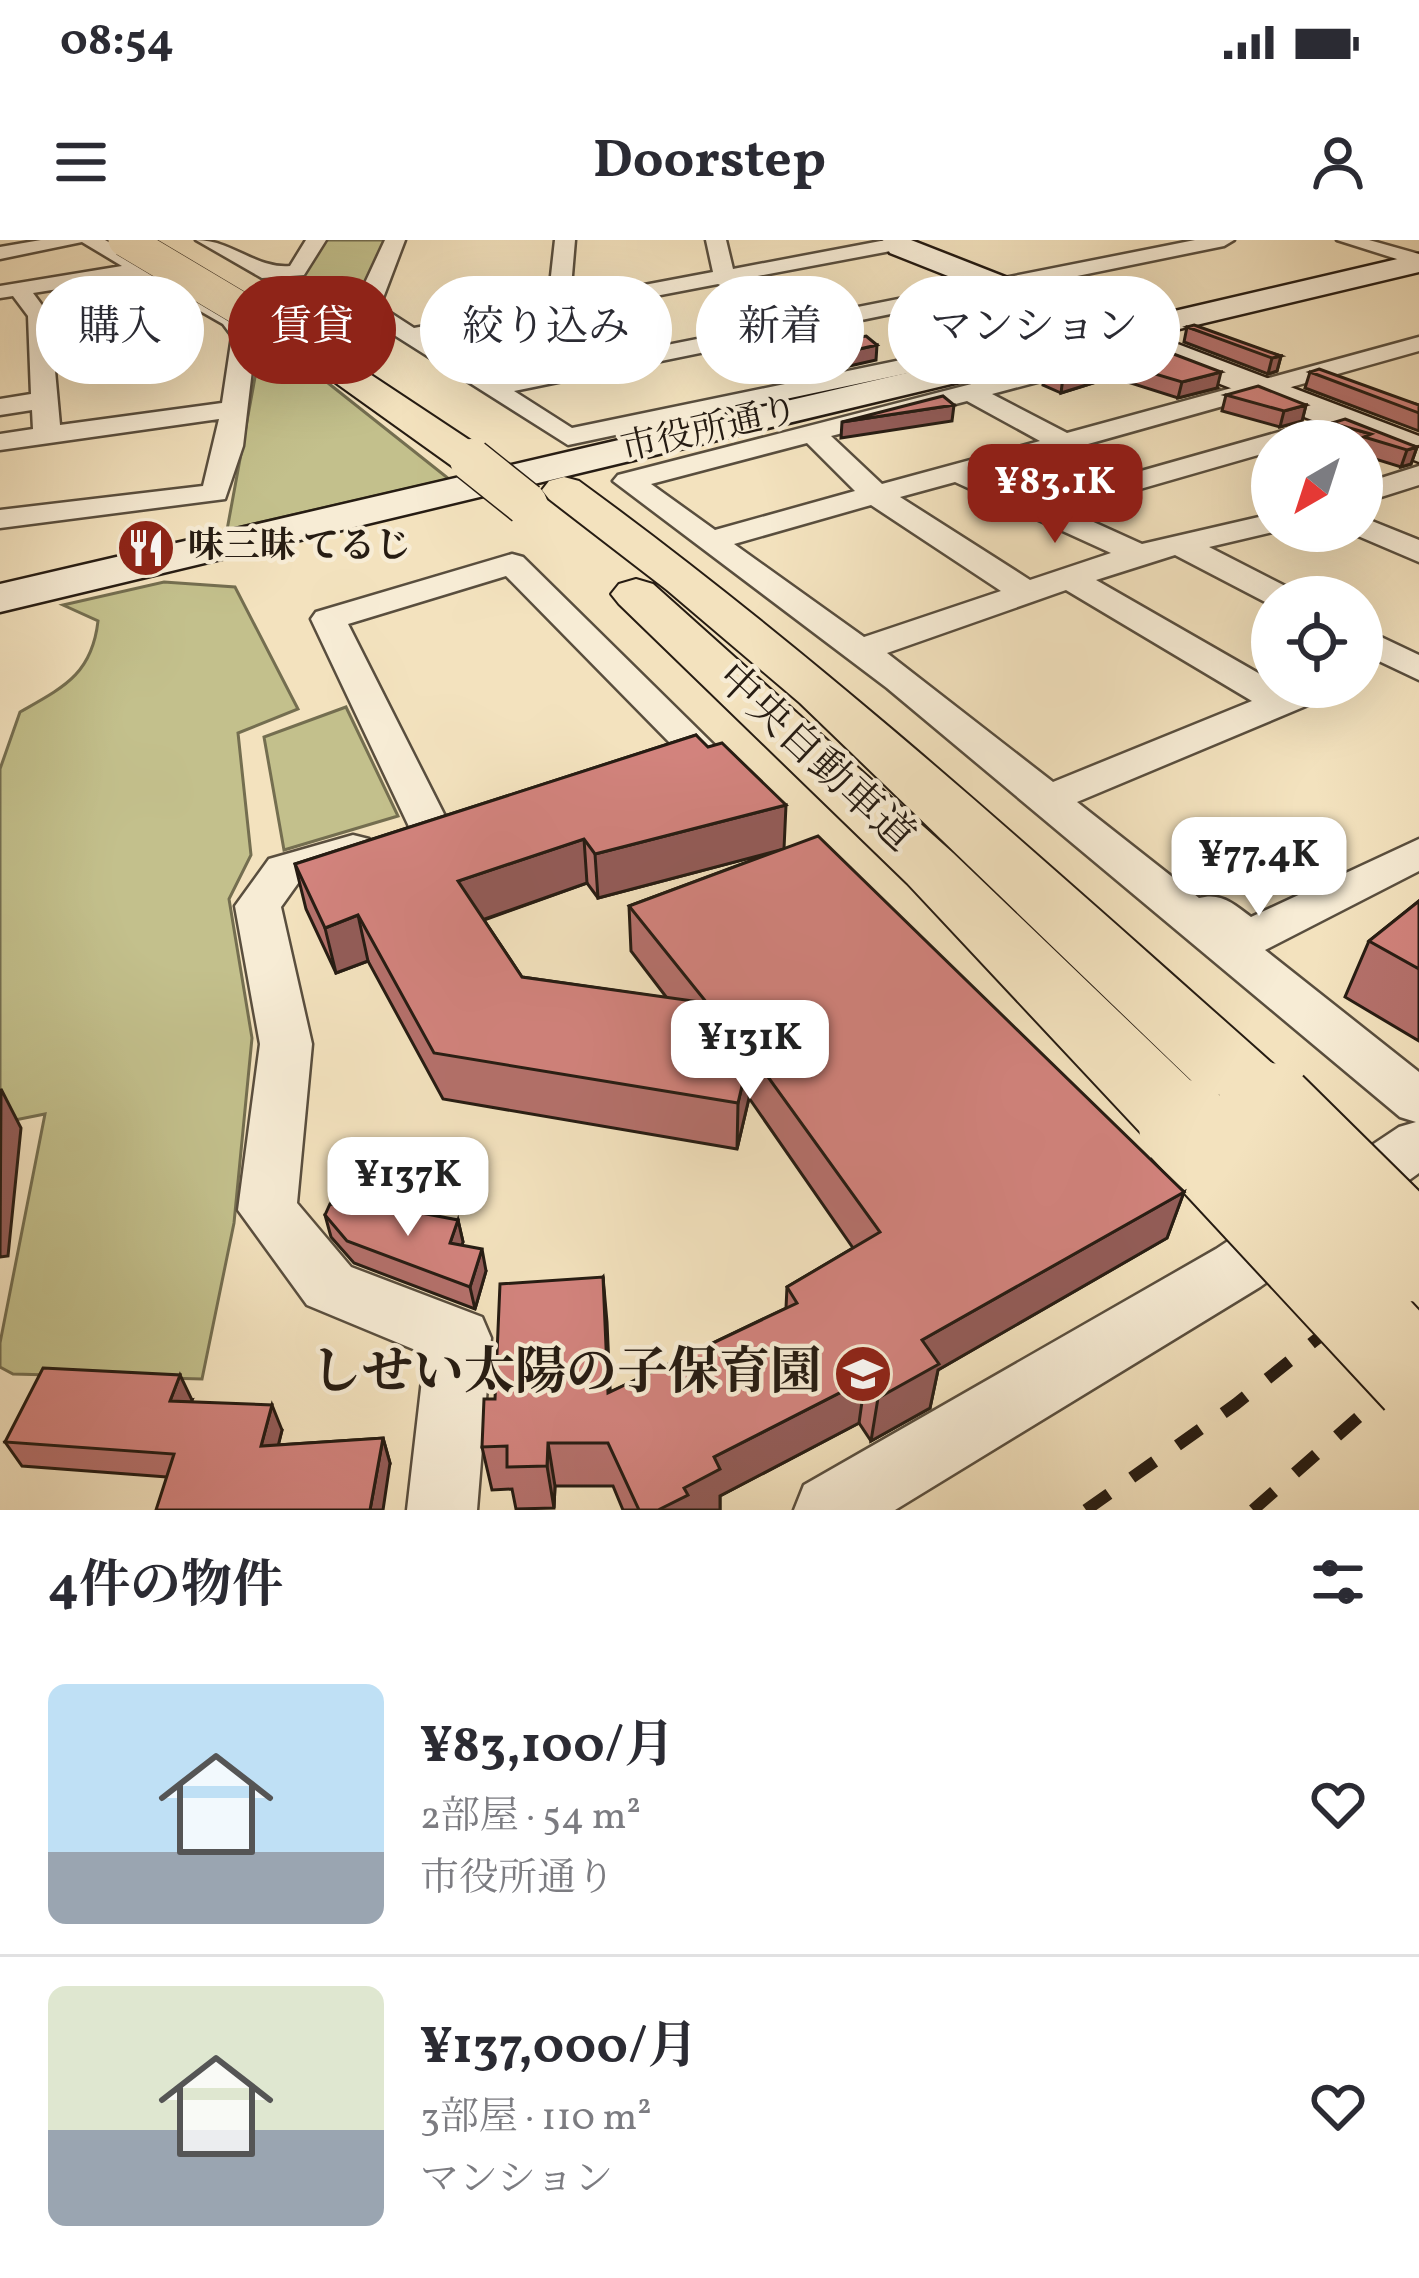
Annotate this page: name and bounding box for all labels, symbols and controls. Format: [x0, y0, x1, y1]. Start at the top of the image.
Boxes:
text: 08:54 [60, 11, 174, 74]
text: Doorstep [593, 125, 826, 200]
icon: menu [48, 129, 114, 195]
icon: person [1305, 129, 1371, 195]
chip: 購入 [36, 276, 204, 384]
chip: 賃貸 [228, 276, 396, 384]
chip: 絞り込み [420, 276, 672, 384]
chip: 新着 [696, 276, 864, 384]
chip: マンション [888, 276, 1180, 384]
street label: 市役所通り [617, 386, 803, 476]
north arrow [1251, 420, 1383, 552]
map controls [1251, 420, 1383, 708]
pin: ¥83.1K [957, 444, 1153, 546]
text: ¥83.1K [995, 456, 1115, 510]
restaurant icon: 味三昧 てるじ [115, 517, 177, 579]
place label: 味三昧 てるじ [188, 523, 411, 573]
button: locate [1251, 576, 1383, 708]
street label: 中央自動車道 [702, 651, 926, 867]
pin: ¥77.4K [1161, 817, 1357, 919]
text: ¥77.4K [1199, 829, 1319, 883]
pin: ¥131K [666, 1000, 834, 1102]
text: ¥131K [698, 1012, 802, 1066]
pin: ¥137K [324, 1137, 492, 1239]
text: ¥137K [354, 1149, 462, 1203]
place label: しせい太陽の子保育園 [311, 1339, 821, 1410]
school or university icon: しせい太陽の子保育園 [832, 1343, 894, 1405]
icon: filters [1305, 1549, 1371, 1615]
text: 4件の物件 [48, 1552, 283, 1623]
text: ¥83,100/月 [420, 1712, 675, 1783]
icon: home [144, 1732, 288, 1876]
icon: heart [1305, 1771, 1371, 1837]
text: 2部屋 · 54 m² [420, 1791, 641, 1845]
text: 市役所通り [420, 1853, 615, 1907]
text: ¥137,000/月 [420, 2013, 699, 2084]
icon: home [144, 2034, 288, 2178]
icon: heart [1305, 2073, 1371, 2139]
text: 3部屋 · 110 m² [420, 2092, 652, 2146]
text: マンション [420, 2154, 613, 2208]

